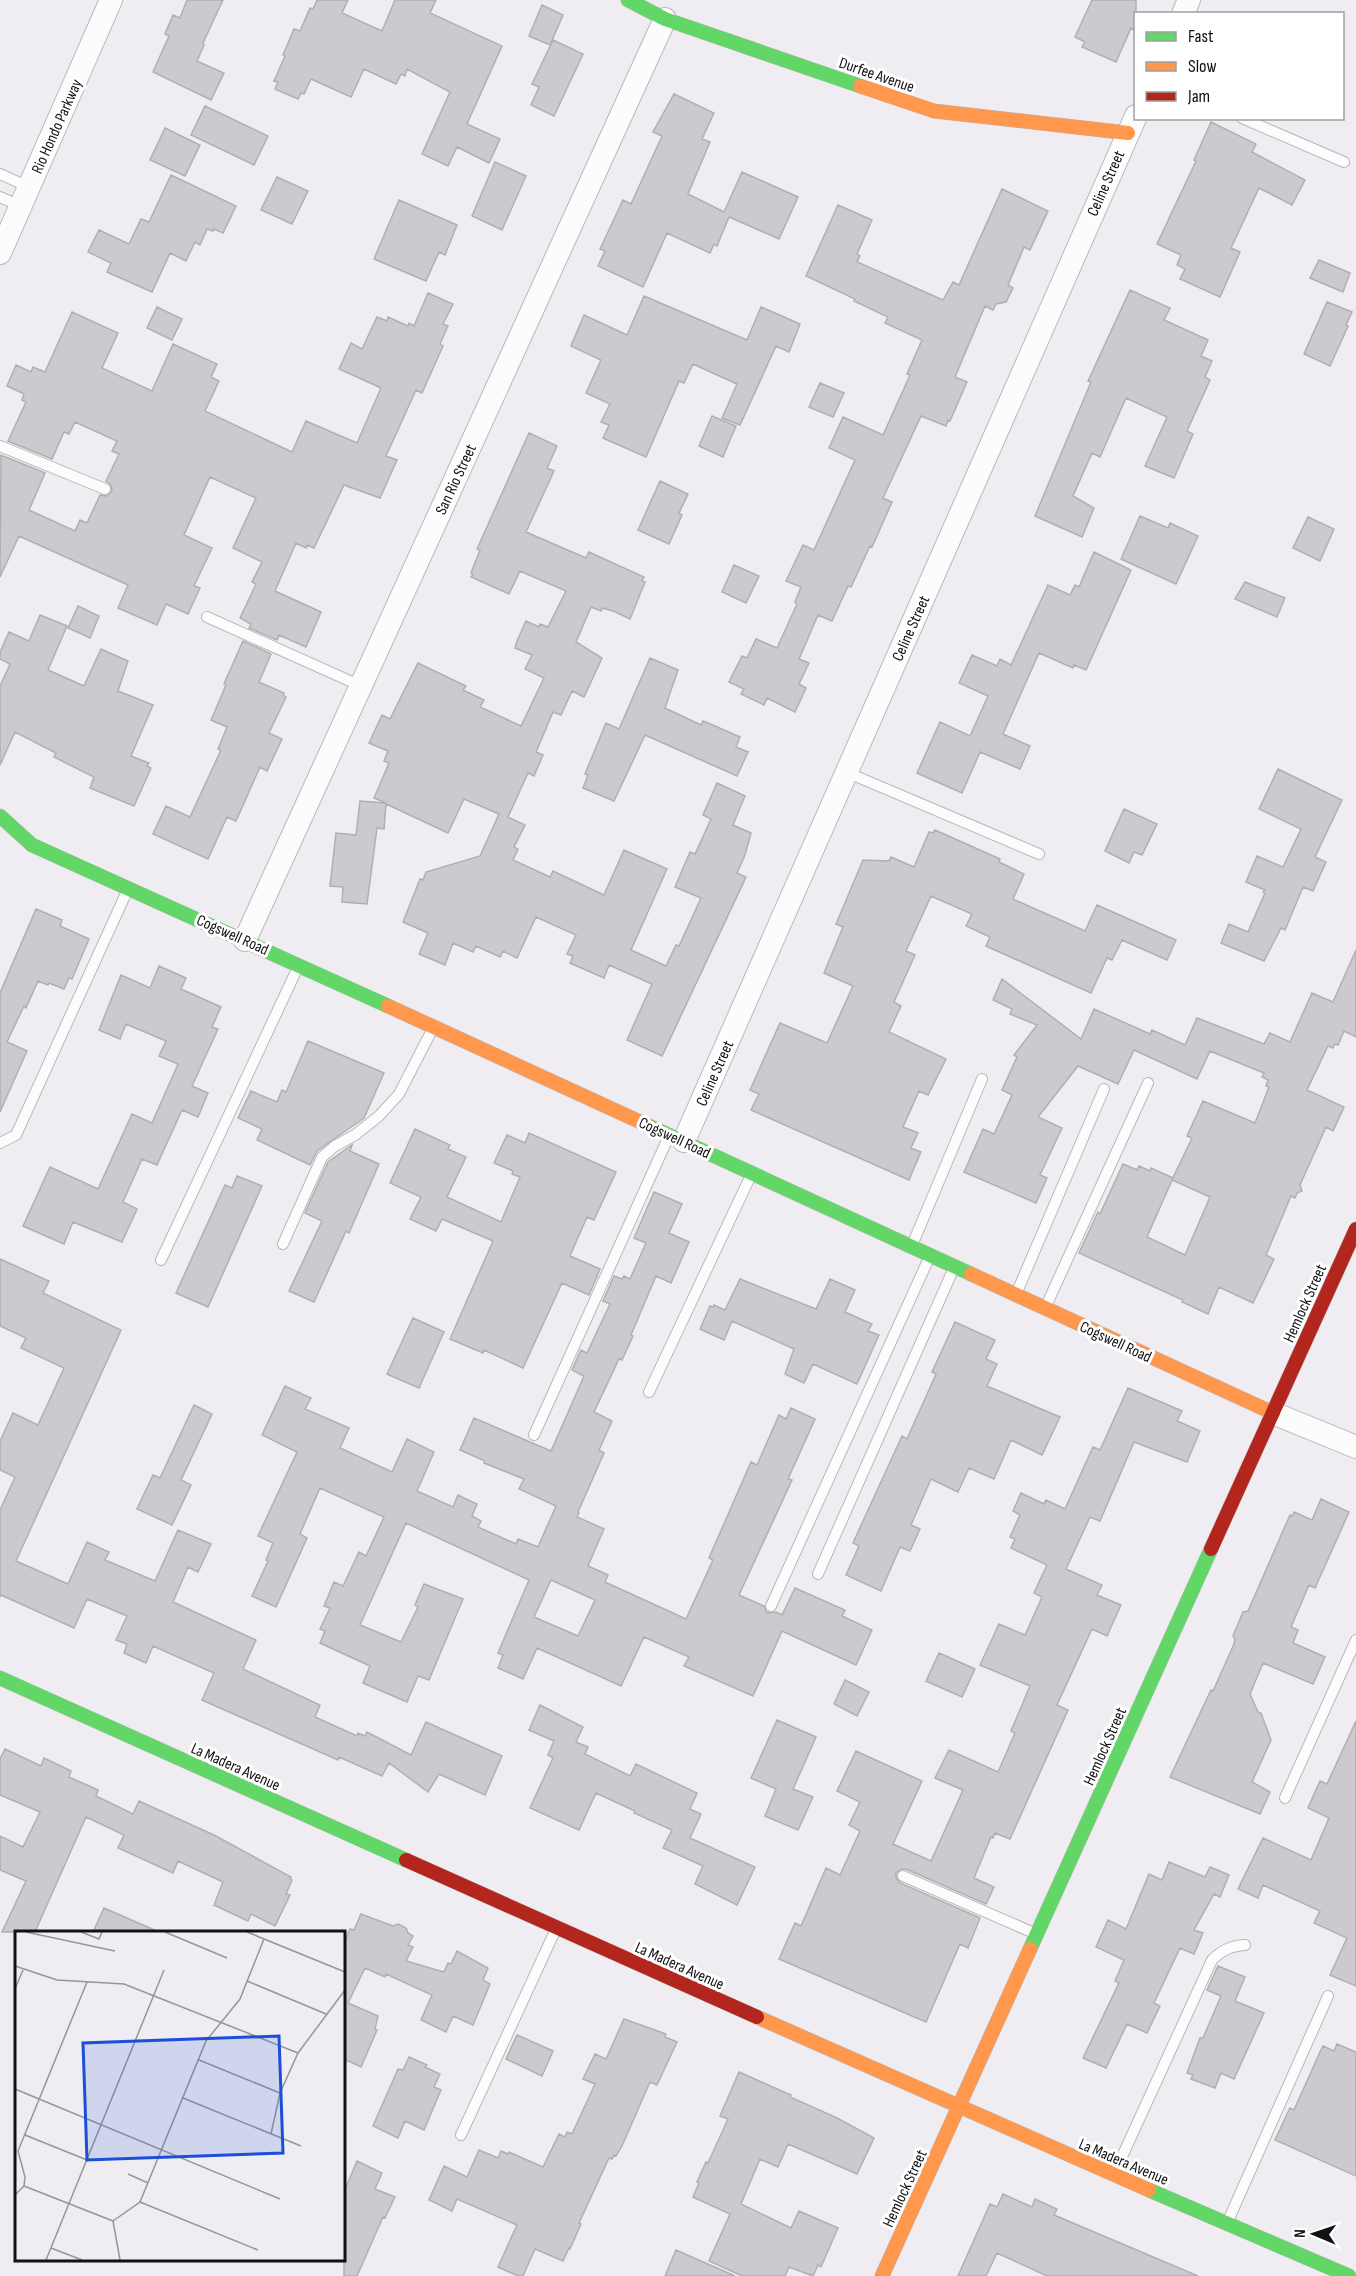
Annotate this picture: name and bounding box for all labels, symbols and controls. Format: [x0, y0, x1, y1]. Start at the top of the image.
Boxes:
legend [1134, 12, 1344, 120]
text: Fast [1188, 26, 1214, 47]
street label: Durfee Avenue [836, 54, 917, 97]
text: Slow [1188, 56, 1217, 77]
street label: Rio Hondo Parkway [28, 76, 87, 177]
text: Jam [1187, 86, 1210, 107]
street label: Celine Street [1083, 148, 1129, 219]
street label: San Rio Street [432, 441, 481, 518]
street label: Celine Street [888, 593, 934, 664]
street label: Cogswell Road [193, 911, 271, 960]
street label: Celine Street [692, 1038, 738, 1109]
street label: Cogswell Road [636, 1114, 713, 1163]
street label: Hemlock Street [1280, 1262, 1331, 1346]
street label: Cogswell Road [1077, 1318, 1154, 1367]
street label: Hemlock Street [1080, 1705, 1131, 1789]
street label: La Madera Avenue [188, 1739, 283, 1795]
inset map [15, 1931, 345, 2261]
street label: La Madera Avenue [632, 1938, 727, 1994]
street label: La Madera Avenue [1076, 2135, 1171, 2190]
street label: Hemlock Street [879, 2147, 932, 2230]
north arrow [1284, 2204, 1344, 2264]
text: N [1291, 2229, 1310, 2238]

